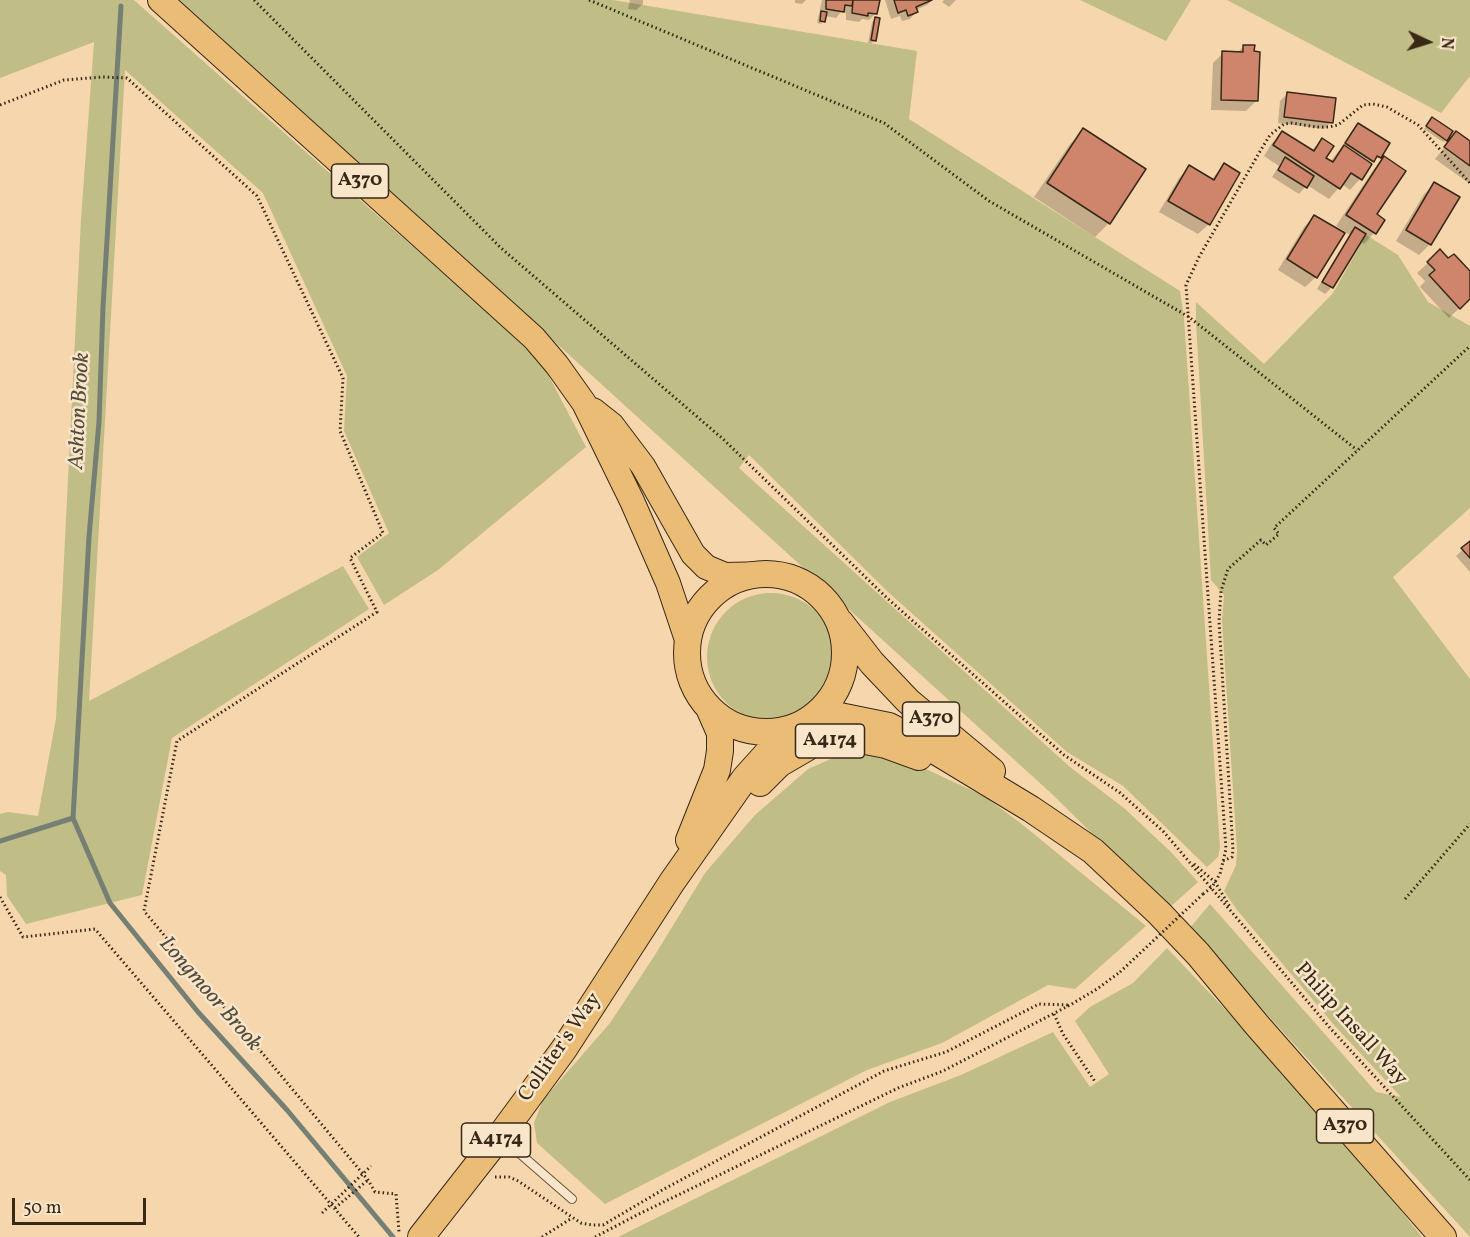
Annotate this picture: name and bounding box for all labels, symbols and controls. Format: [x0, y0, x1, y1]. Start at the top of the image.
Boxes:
north arrow [1398, 12, 1458, 72]
text: N [1435, 37, 1457, 50]
road number: A370 [332, 164, 388, 198]
water label: Ashton Brook [65, 352, 97, 470]
road number: A370 [902, 702, 960, 736]
road number: A4174 [796, 724, 864, 758]
water label: Longmoor Brook [152, 932, 266, 1058]
street label: Philip Insall Way [1288, 958, 1412, 1092]
street label: Colliter's Way [514, 989, 608, 1107]
road number: A370 [1316, 1109, 1374, 1143]
road number: A4174 [462, 1123, 530, 1157]
scale bar [15, 1186, 148, 1224]
text: 50 m [23, 1196, 62, 1221]

